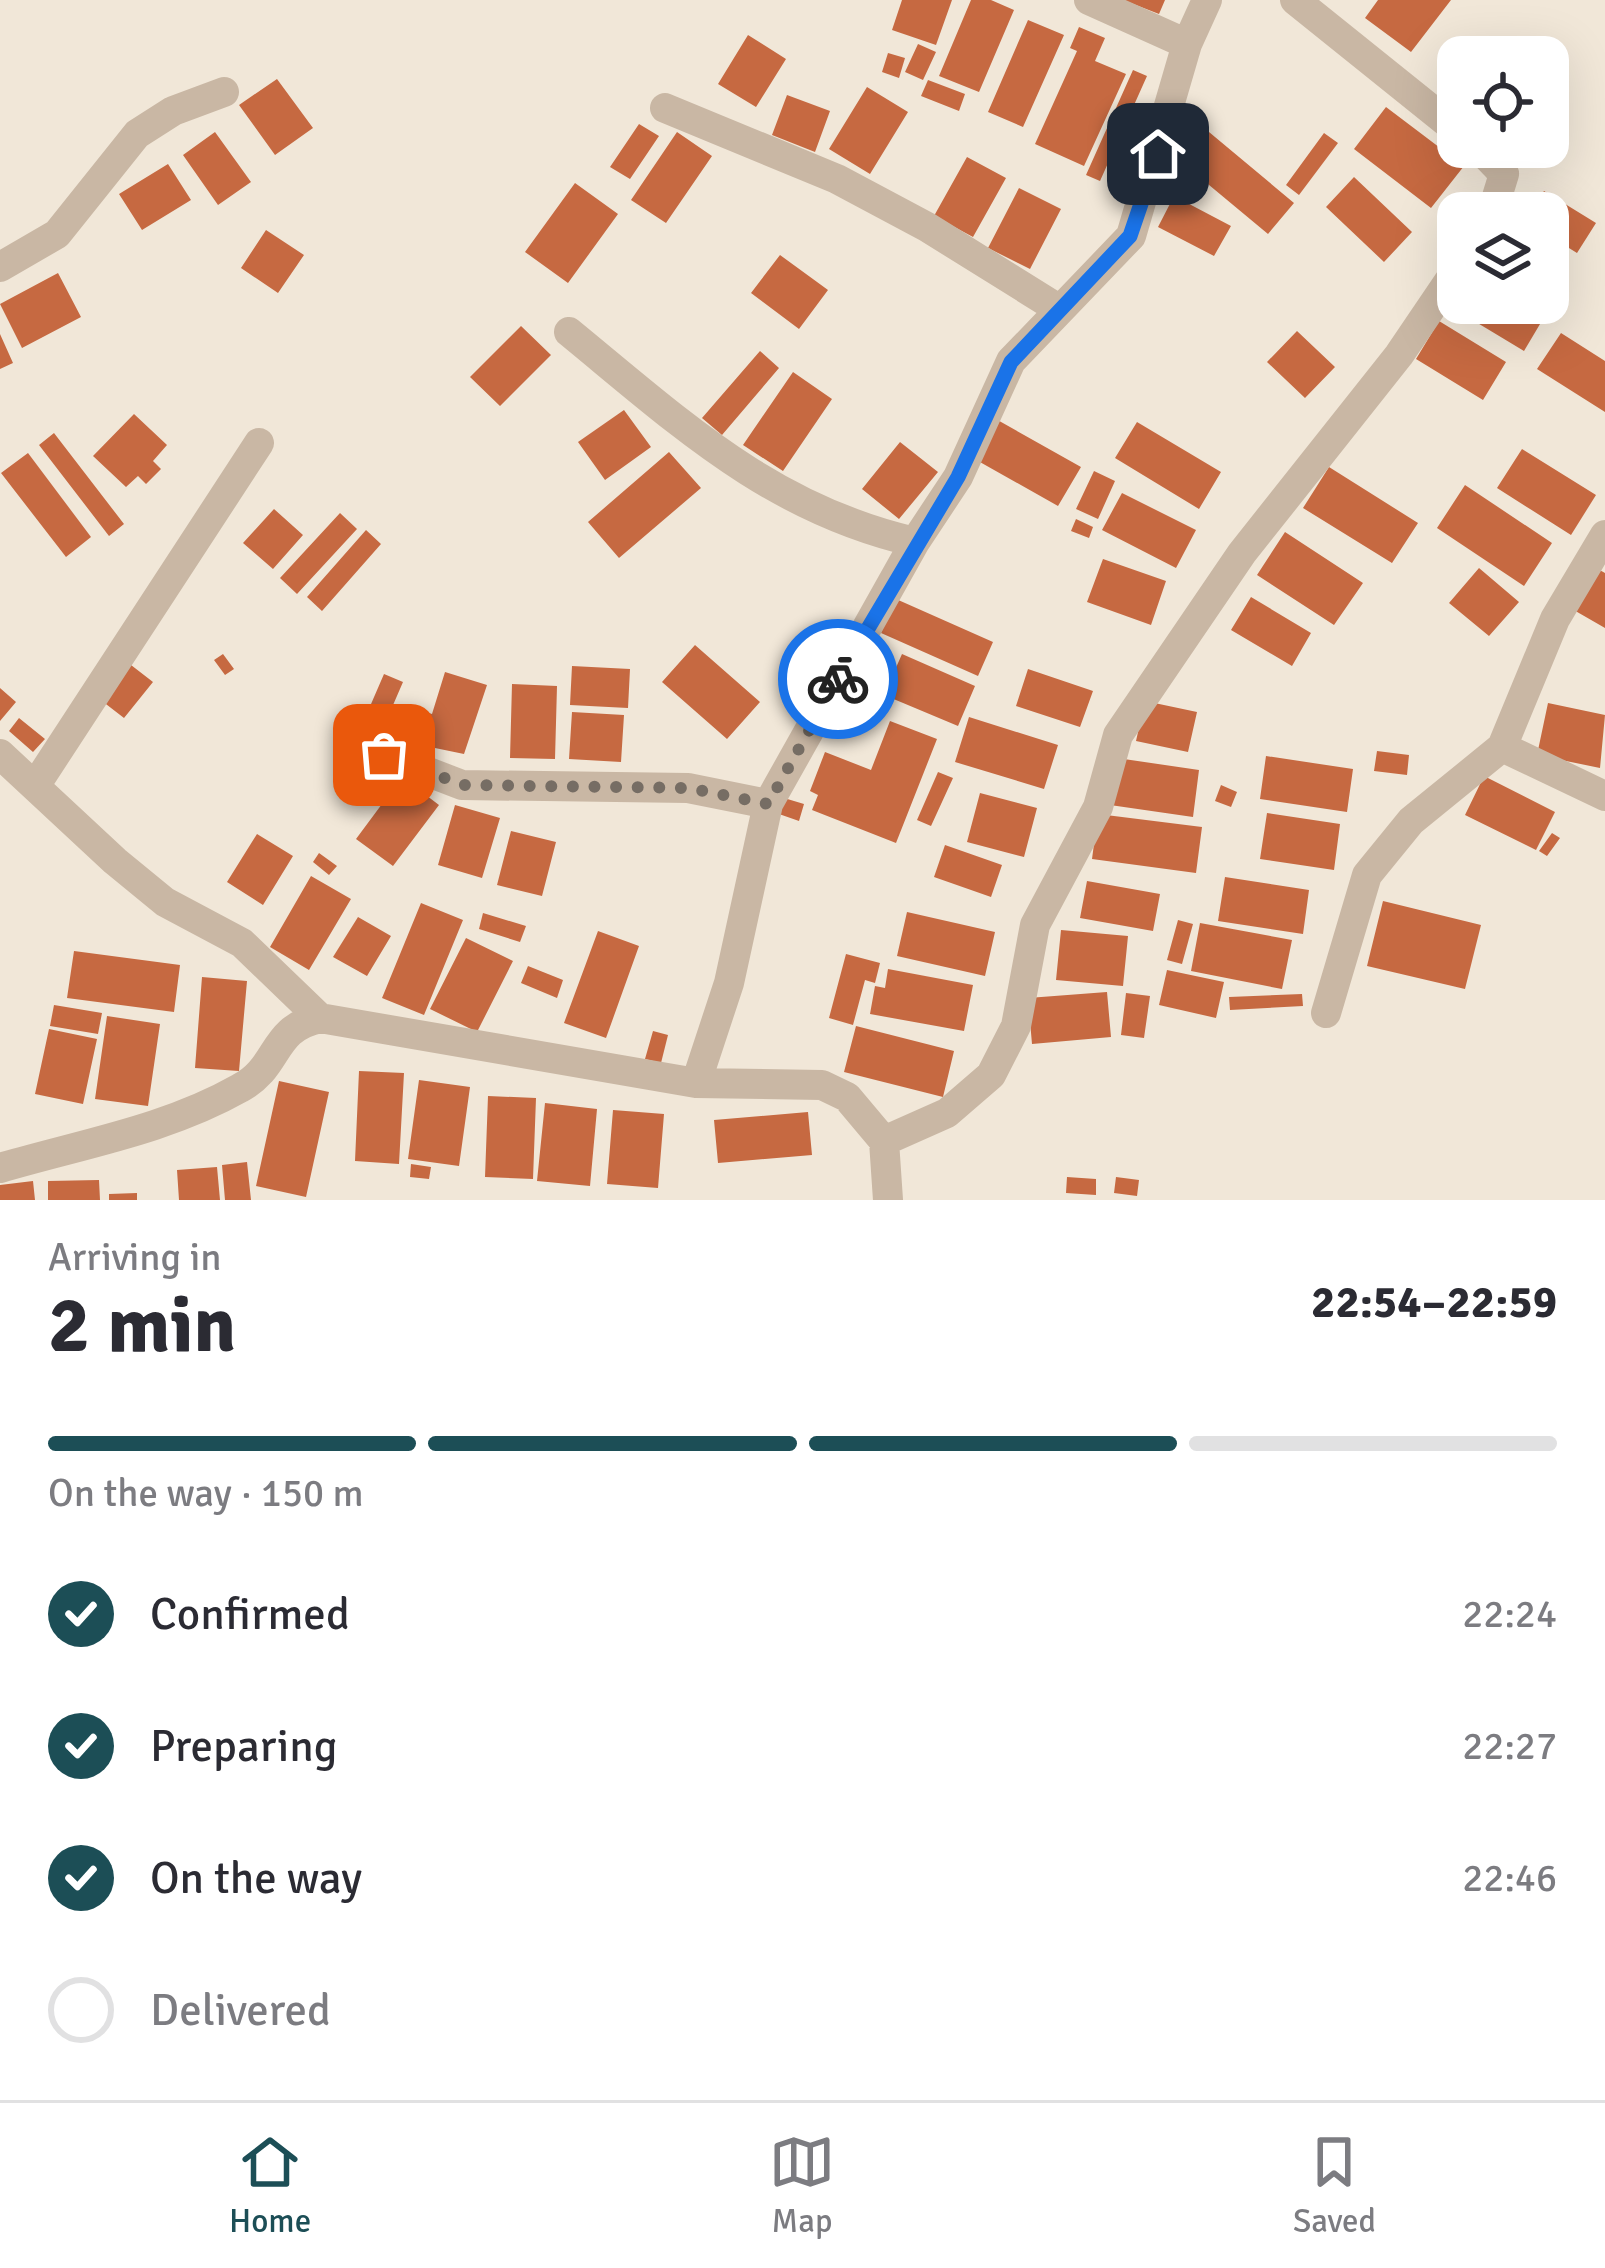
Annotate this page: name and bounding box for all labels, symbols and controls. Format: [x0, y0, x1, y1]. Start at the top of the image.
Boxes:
map controls [1437, 36, 1569, 324]
button: locate [1437, 36, 1569, 168]
pin [1107, 103, 1209, 205]
icon: home [1125, 121, 1191, 187]
button: layers [1437, 192, 1569, 324]
courier [778, 619, 898, 739]
icon: bike [805, 646, 871, 712]
pin [333, 704, 435, 806]
icon: bag [351, 722, 417, 788]
text: Arriving in [48, 1233, 222, 1281]
text: 22:54–22:59 [1311, 1275, 1557, 1330]
text: 2 min [48, 1278, 236, 1374]
text: On the way · 150 m [48, 1469, 364, 1517]
icon: check [48, 1581, 114, 1647]
text: Confirmed [150, 1587, 350, 1642]
text: 22:24 [1462, 1590, 1557, 1638]
icon: check [48, 1713, 114, 1779]
text: Preparing [150, 1719, 338, 1774]
text: 22:27 [1462, 1722, 1557, 1770]
icon: check [48, 1845, 114, 1911]
text: On the way [150, 1851, 362, 1906]
text: 22:46 [1462, 1854, 1557, 1902]
text: Delivered [150, 1983, 331, 2038]
tab: Home [229, 2129, 311, 2242]
tab: Map [769, 2129, 835, 2242]
tab: Saved [1293, 2129, 1376, 2242]

